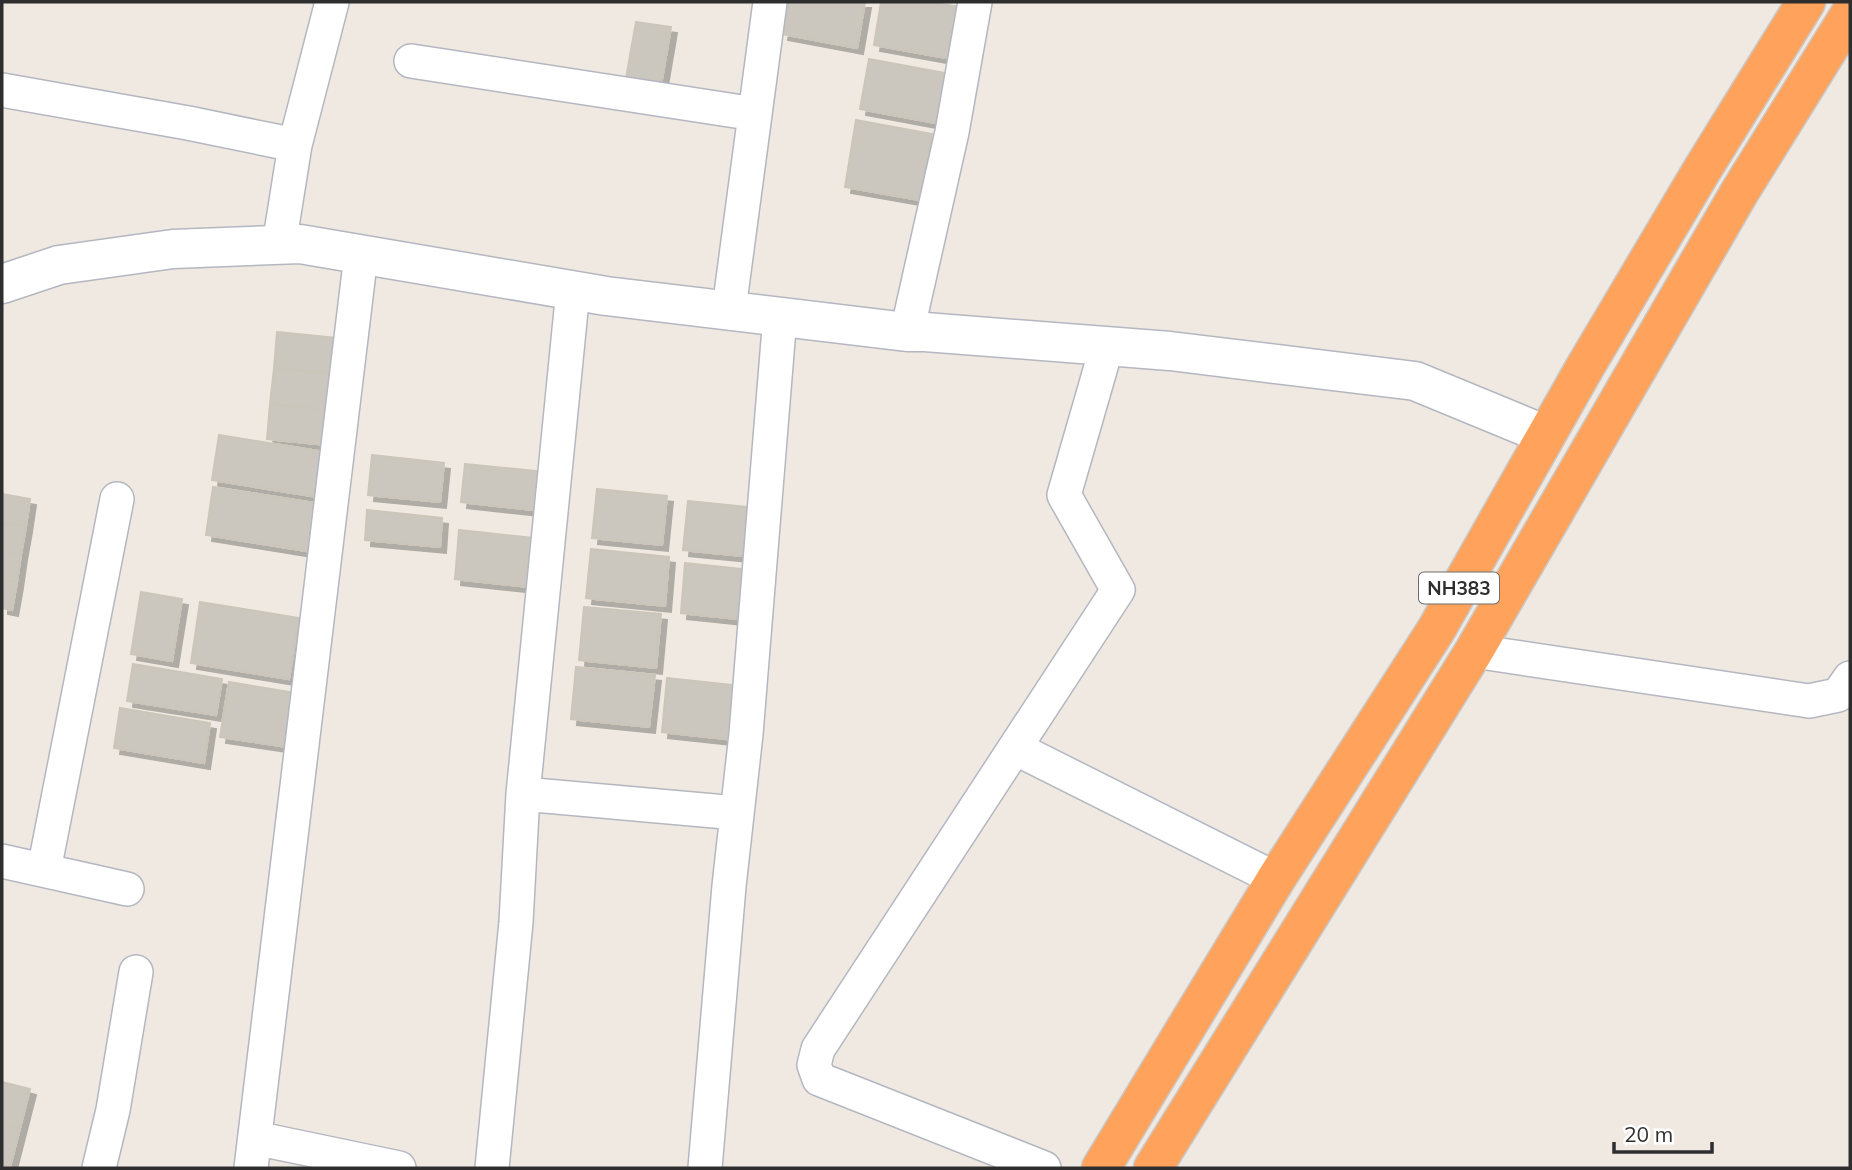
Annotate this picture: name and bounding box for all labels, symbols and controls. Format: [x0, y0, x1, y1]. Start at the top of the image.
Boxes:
road number: NH383 [1419, 572, 1499, 604]
scale bar [1614, 1110, 1712, 1154]
text: 20 m [1624, 1121, 1673, 1147]

